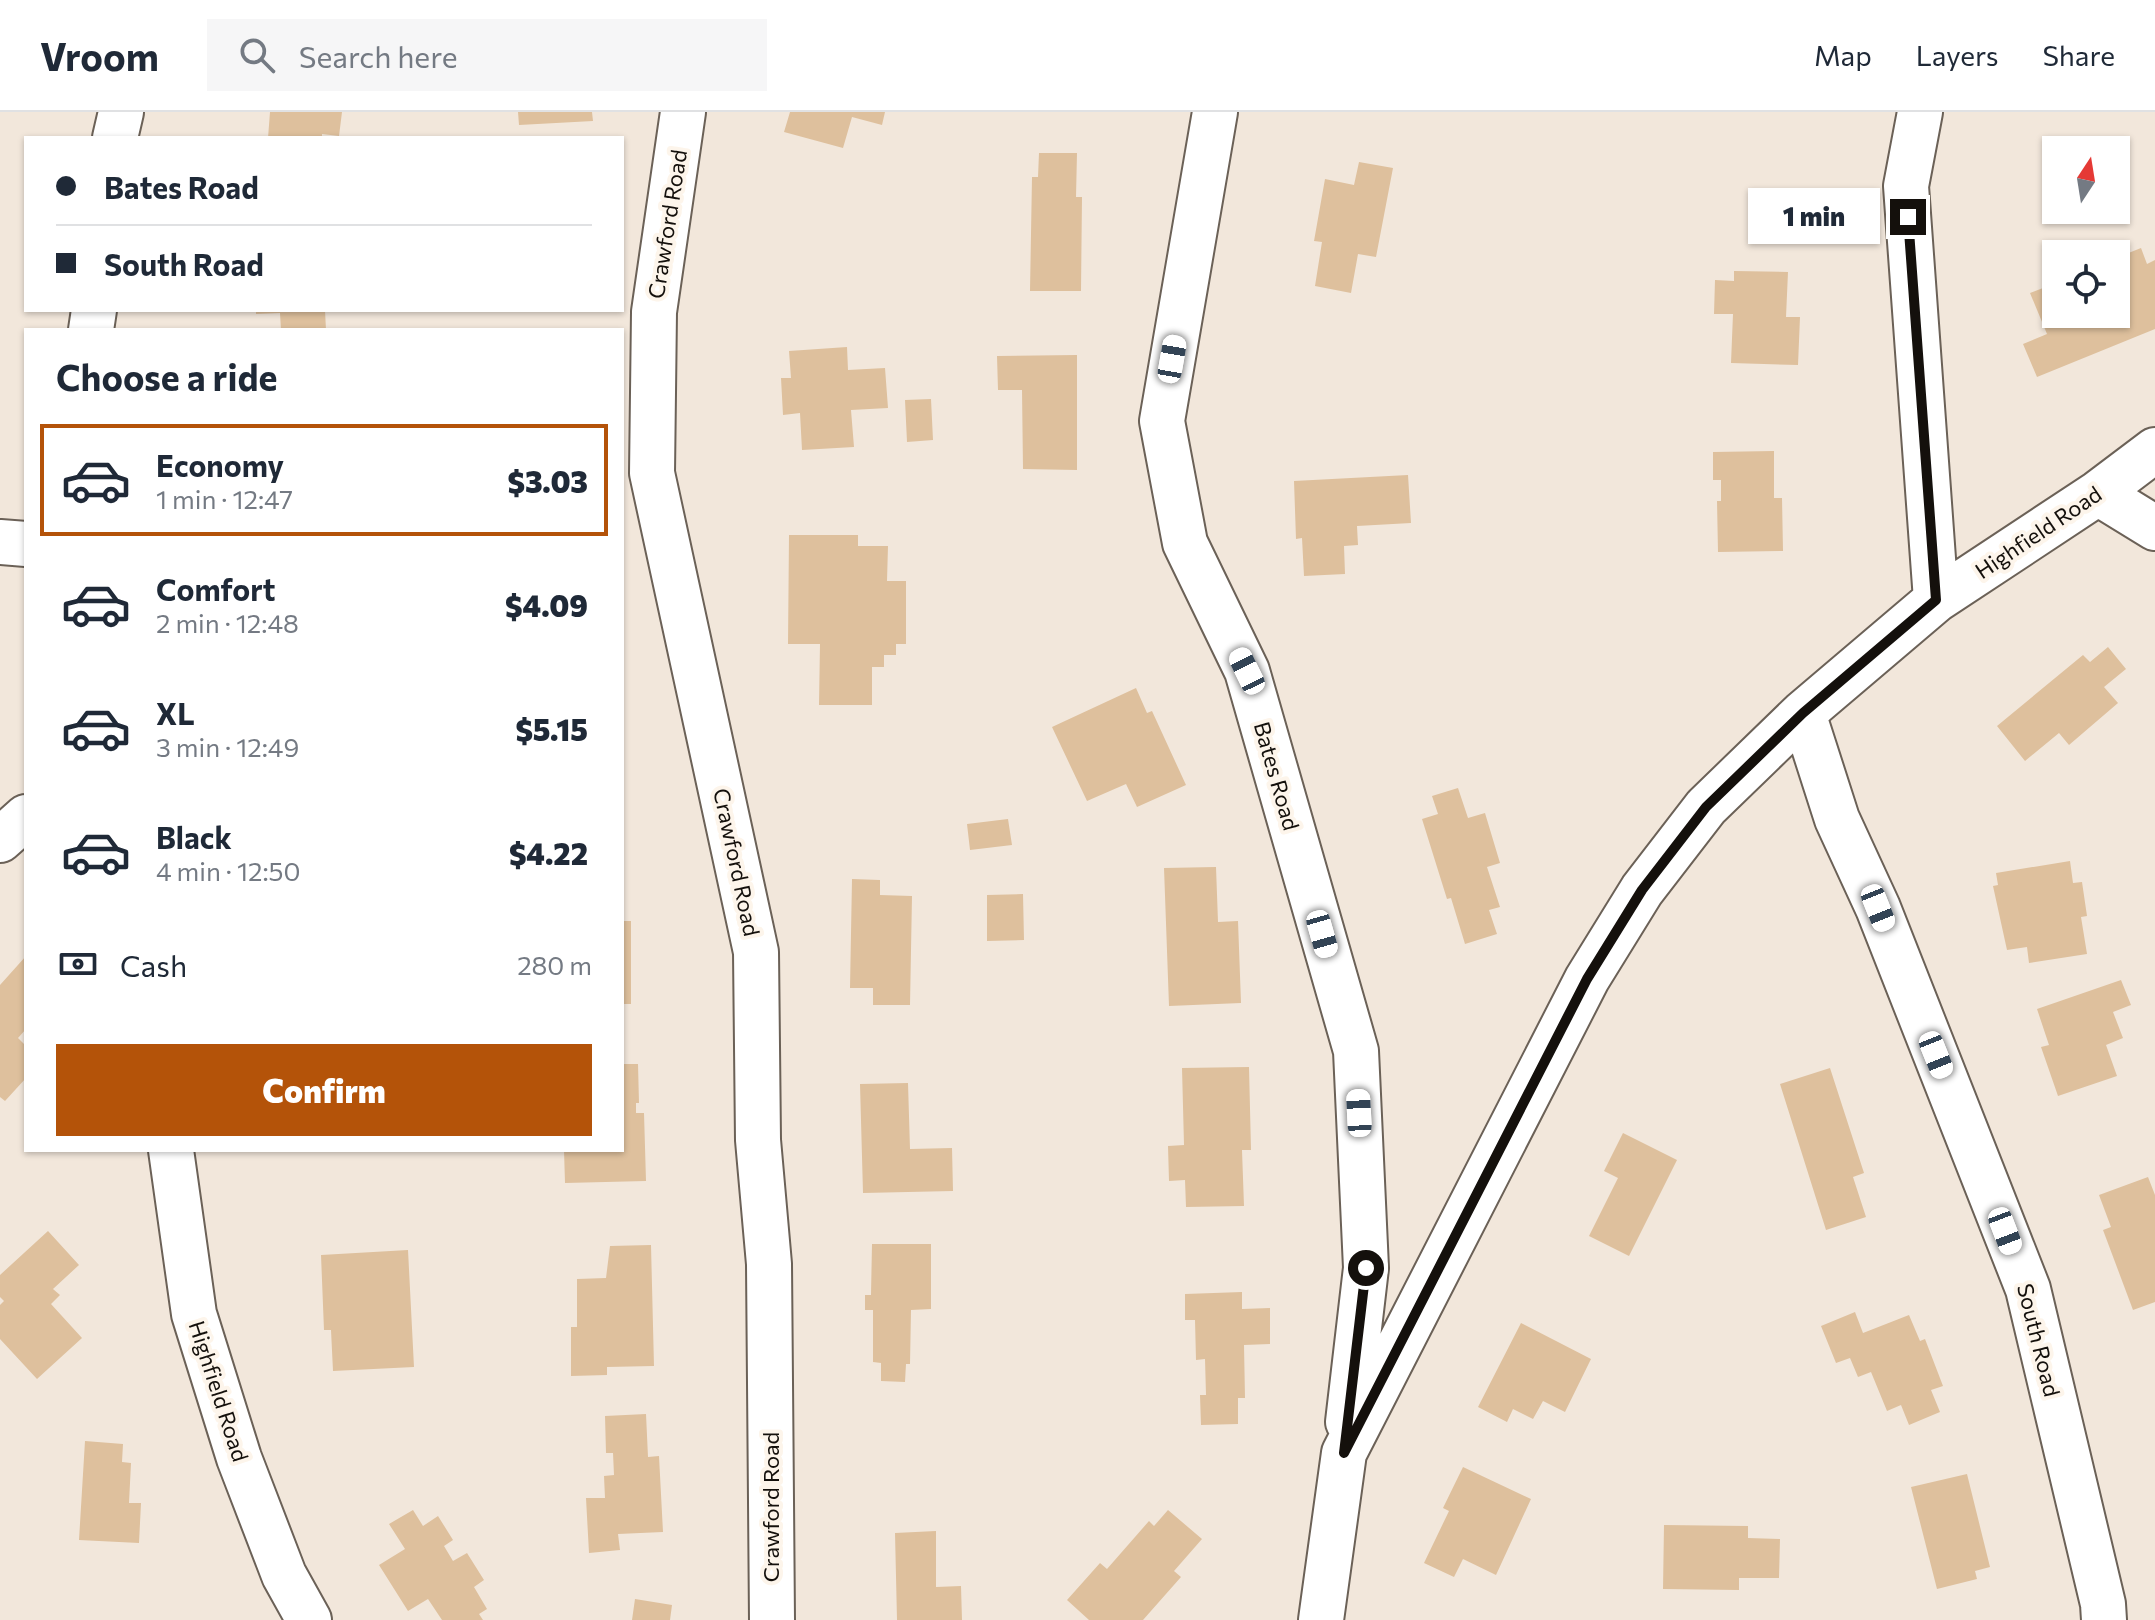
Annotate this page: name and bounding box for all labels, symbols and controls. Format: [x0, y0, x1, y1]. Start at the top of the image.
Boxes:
search box [207, 19, 767, 91]
text: Vroom [40, 32, 159, 79]
icon: search [235, 33, 279, 77]
text: Search here [299, 37, 457, 74]
text: Map [1814, 38, 1872, 72]
text: Layers [1916, 38, 1998, 72]
text: Share [2042, 38, 2115, 72]
north arrow [2042, 136, 2130, 224]
map controls [2042, 136, 2130, 328]
street label: Crawford Road [642, 148, 692, 300]
text: Bates Road [104, 168, 259, 205]
callout: 1 min [1748, 189, 1880, 245]
route end [1890, 199, 1926, 235]
text: 1 min [1783, 200, 1845, 231]
button: locate [2042, 240, 2130, 328]
text: South Road [104, 245, 264, 282]
car [1156, 333, 1188, 385]
text: Choose a ride [56, 354, 277, 398]
icon: car [60, 444, 132, 516]
text: Economy [156, 446, 284, 483]
text: $3.03 [508, 462, 588, 499]
street label: Highfield Road [1970, 480, 2106, 584]
text: 1 min · 12:47 [156, 483, 293, 514]
icon: car [60, 568, 132, 640]
text: Comfort [156, 570, 275, 607]
text: $4.09 [505, 586, 588, 623]
text: 2 min · 12:48 [156, 607, 299, 638]
car [1226, 644, 1268, 698]
icon: car [60, 692, 132, 764]
text: XL [156, 694, 195, 731]
text: $5.15 [515, 710, 588, 747]
street label: Bates Road [1249, 719, 1305, 833]
text: 3 min · 12:49 [156, 731, 299, 762]
street label: Crawford Road [708, 786, 766, 938]
icon: car [60, 816, 132, 888]
text: Black [156, 818, 232, 855]
text: $4.22 [509, 834, 588, 871]
text: 4 min · 12:50 [156, 855, 301, 886]
car [1858, 881, 1898, 935]
car [1304, 908, 1340, 960]
icon: cash [56, 942, 100, 986]
text: Cash [120, 946, 187, 983]
text: 280 m [517, 949, 592, 980]
car [1916, 1028, 1956, 1082]
button: Confirm [56, 1044, 592, 1136]
car [1346, 1088, 1372, 1138]
car [1985, 1204, 2025, 1258]
route start [1348, 1250, 1384, 1286]
street label: South Road [2012, 1281, 2066, 1399]
street label: Highfield Road [184, 1317, 254, 1465]
street label: Crawford Road [757, 1432, 784, 1582]

